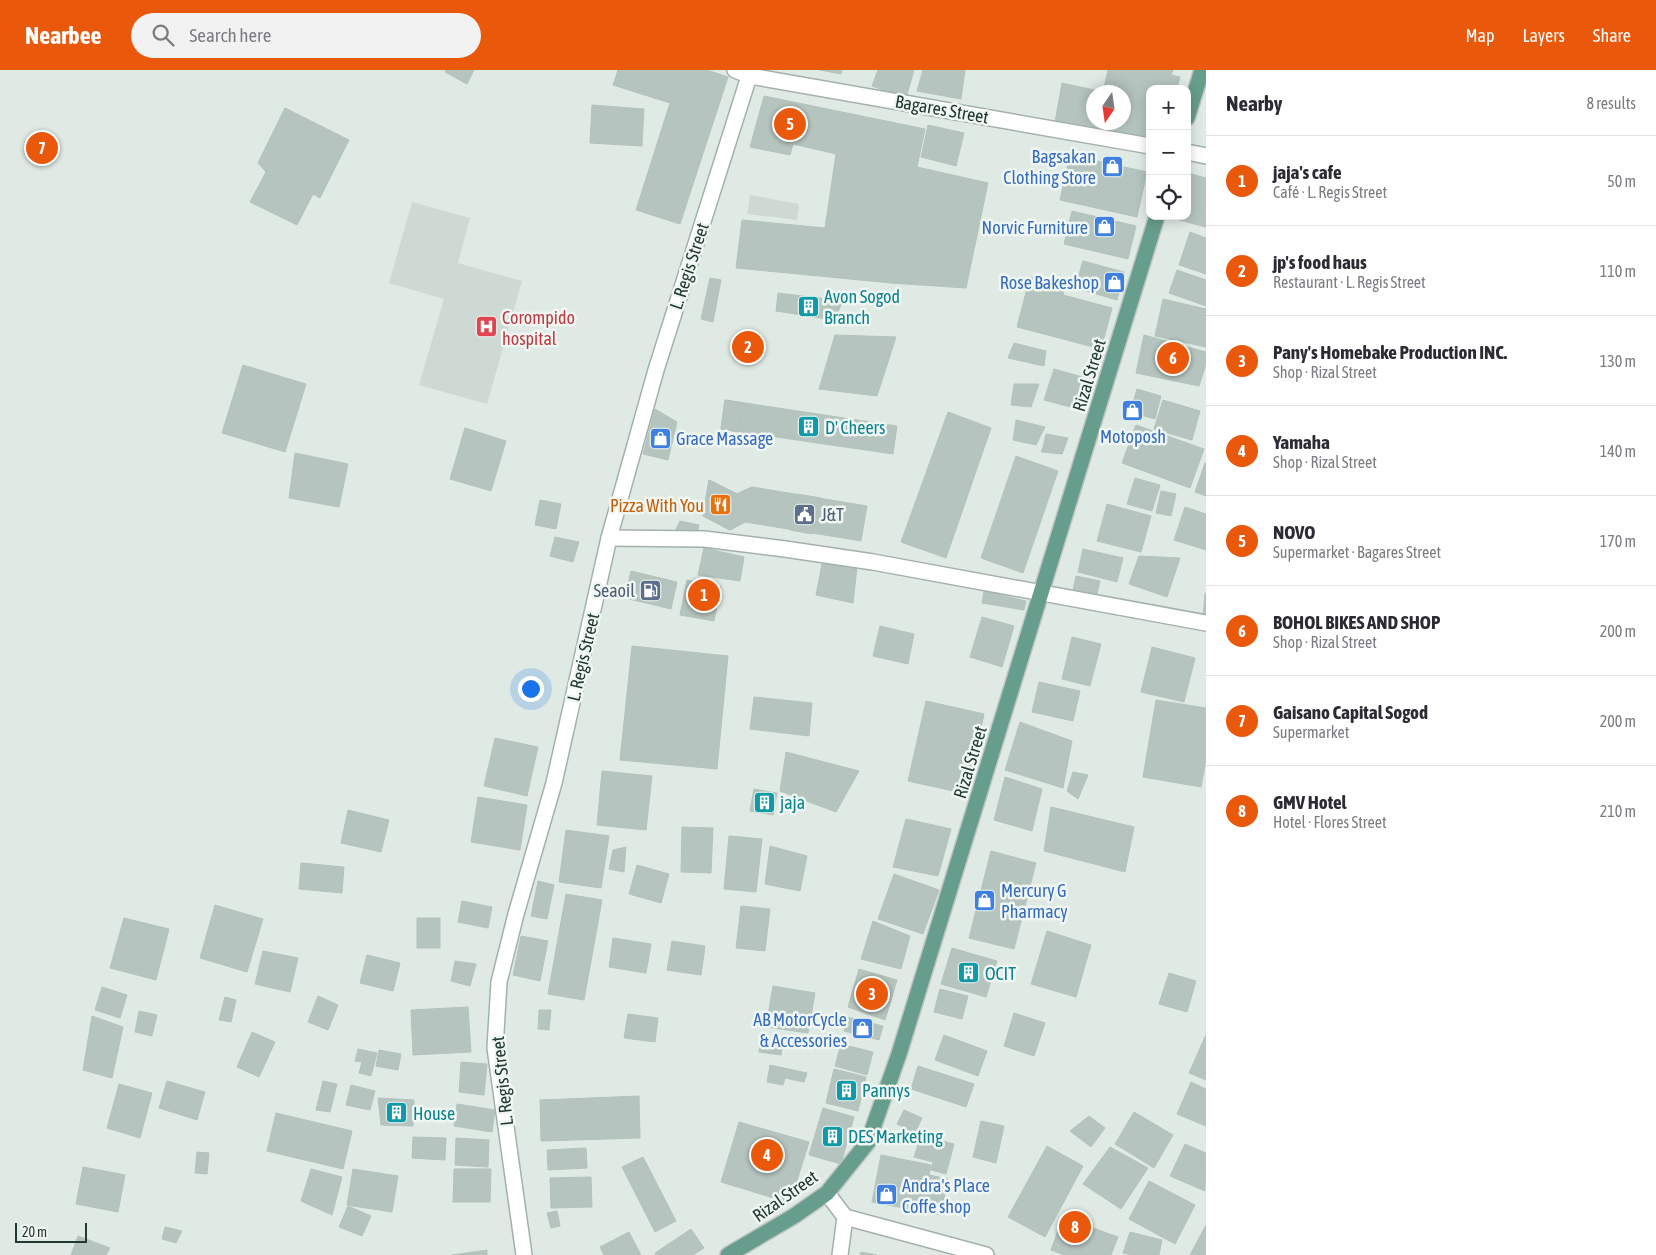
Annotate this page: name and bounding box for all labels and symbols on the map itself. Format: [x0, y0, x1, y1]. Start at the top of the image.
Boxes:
north arrow [1086, 85, 1131, 130]
street label: Bagares Street [894, 90, 990, 128]
pin: 5 [774, 105, 806, 143]
pin: 7 [26, 129, 58, 167]
place label: Bagsakan Clothing Store [1003, 146, 1096, 188]
shop icon: Bagsakan Clothing Store [1100, 154, 1124, 178]
shop icon: Norvic Furniture [1092, 215, 1116, 239]
place label: Norvic Furniture [982, 217, 1088, 238]
street label: L. Regis Street [665, 220, 713, 312]
shop icon: Rose Bakeshop [1103, 270, 1127, 294]
place label: Rose Bakeshop [1000, 272, 1099, 293]
place label: Avon Sogod Branch [824, 286, 900, 328]
building icon: Avon Sogod Branch [796, 294, 820, 318]
place label: Corompido hospital [502, 307, 575, 349]
hospital icon: Corompido hospital [474, 315, 498, 339]
pin: 2 [732, 328, 764, 366]
street label: Rizal Street [1068, 336, 1110, 414]
pin: 6 [1157, 339, 1189, 377]
shop icon: Motoposh [1121, 399, 1145, 423]
building icon: D' Cheers [797, 415, 821, 439]
place label: D' Cheers [825, 417, 885, 438]
shop icon: Grace Massage [648, 426, 672, 450]
place label: Motoposh [1100, 426, 1166, 447]
place label: Grace Massage [676, 428, 773, 449]
restaurant icon: Pizza With You [708, 493, 732, 517]
place label: Pizza With You [610, 495, 704, 516]
public building icon: J&T [793, 502, 817, 526]
place label: J&T [821, 504, 844, 525]
pin: 1 [688, 576, 720, 614]
fuel station icon: Seaoil [639, 578, 663, 602]
place label: Seaoil [594, 580, 635, 601]
street label: L. Regis Street [563, 611, 603, 703]
your location [518, 676, 544, 702]
street label: Rizal Street [949, 723, 991, 801]
building icon: jaja [752, 790, 776, 814]
place label: jaja [779, 792, 805, 813]
place label: Mercury G Pharmacy [1001, 880, 1068, 922]
shop icon: Mercury G Pharmacy [973, 888, 997, 912]
building icon: OCIT [957, 961, 981, 985]
place label: OCIT [985, 963, 1016, 984]
pin: 3 [856, 975, 888, 1013]
place label: AB MotorCycle & Accessories [753, 1009, 847, 1051]
shop icon: AB MotorCycle & Accessories [851, 1017, 875, 1041]
street label: L. Regis Street [487, 1035, 517, 1127]
building icon: Pannys [834, 1078, 858, 1102]
place label: Pannys [862, 1080, 910, 1101]
building icon: House [385, 1101, 409, 1125]
place label: House [413, 1103, 455, 1124]
building icon: DES Marketing [820, 1124, 844, 1148]
place label: DES Marketing [848, 1126, 943, 1147]
pin: 4 [751, 1136, 783, 1174]
street label: Rizal Street [748, 1166, 822, 1226]
place label: Andra's Place Coffe shop [902, 1175, 990, 1217]
shop icon: Andra's Place Coffe shop [874, 1183, 898, 1207]
pin: 8 [1059, 1208, 1091, 1246]
scale bar [15, 1220, 88, 1243]

